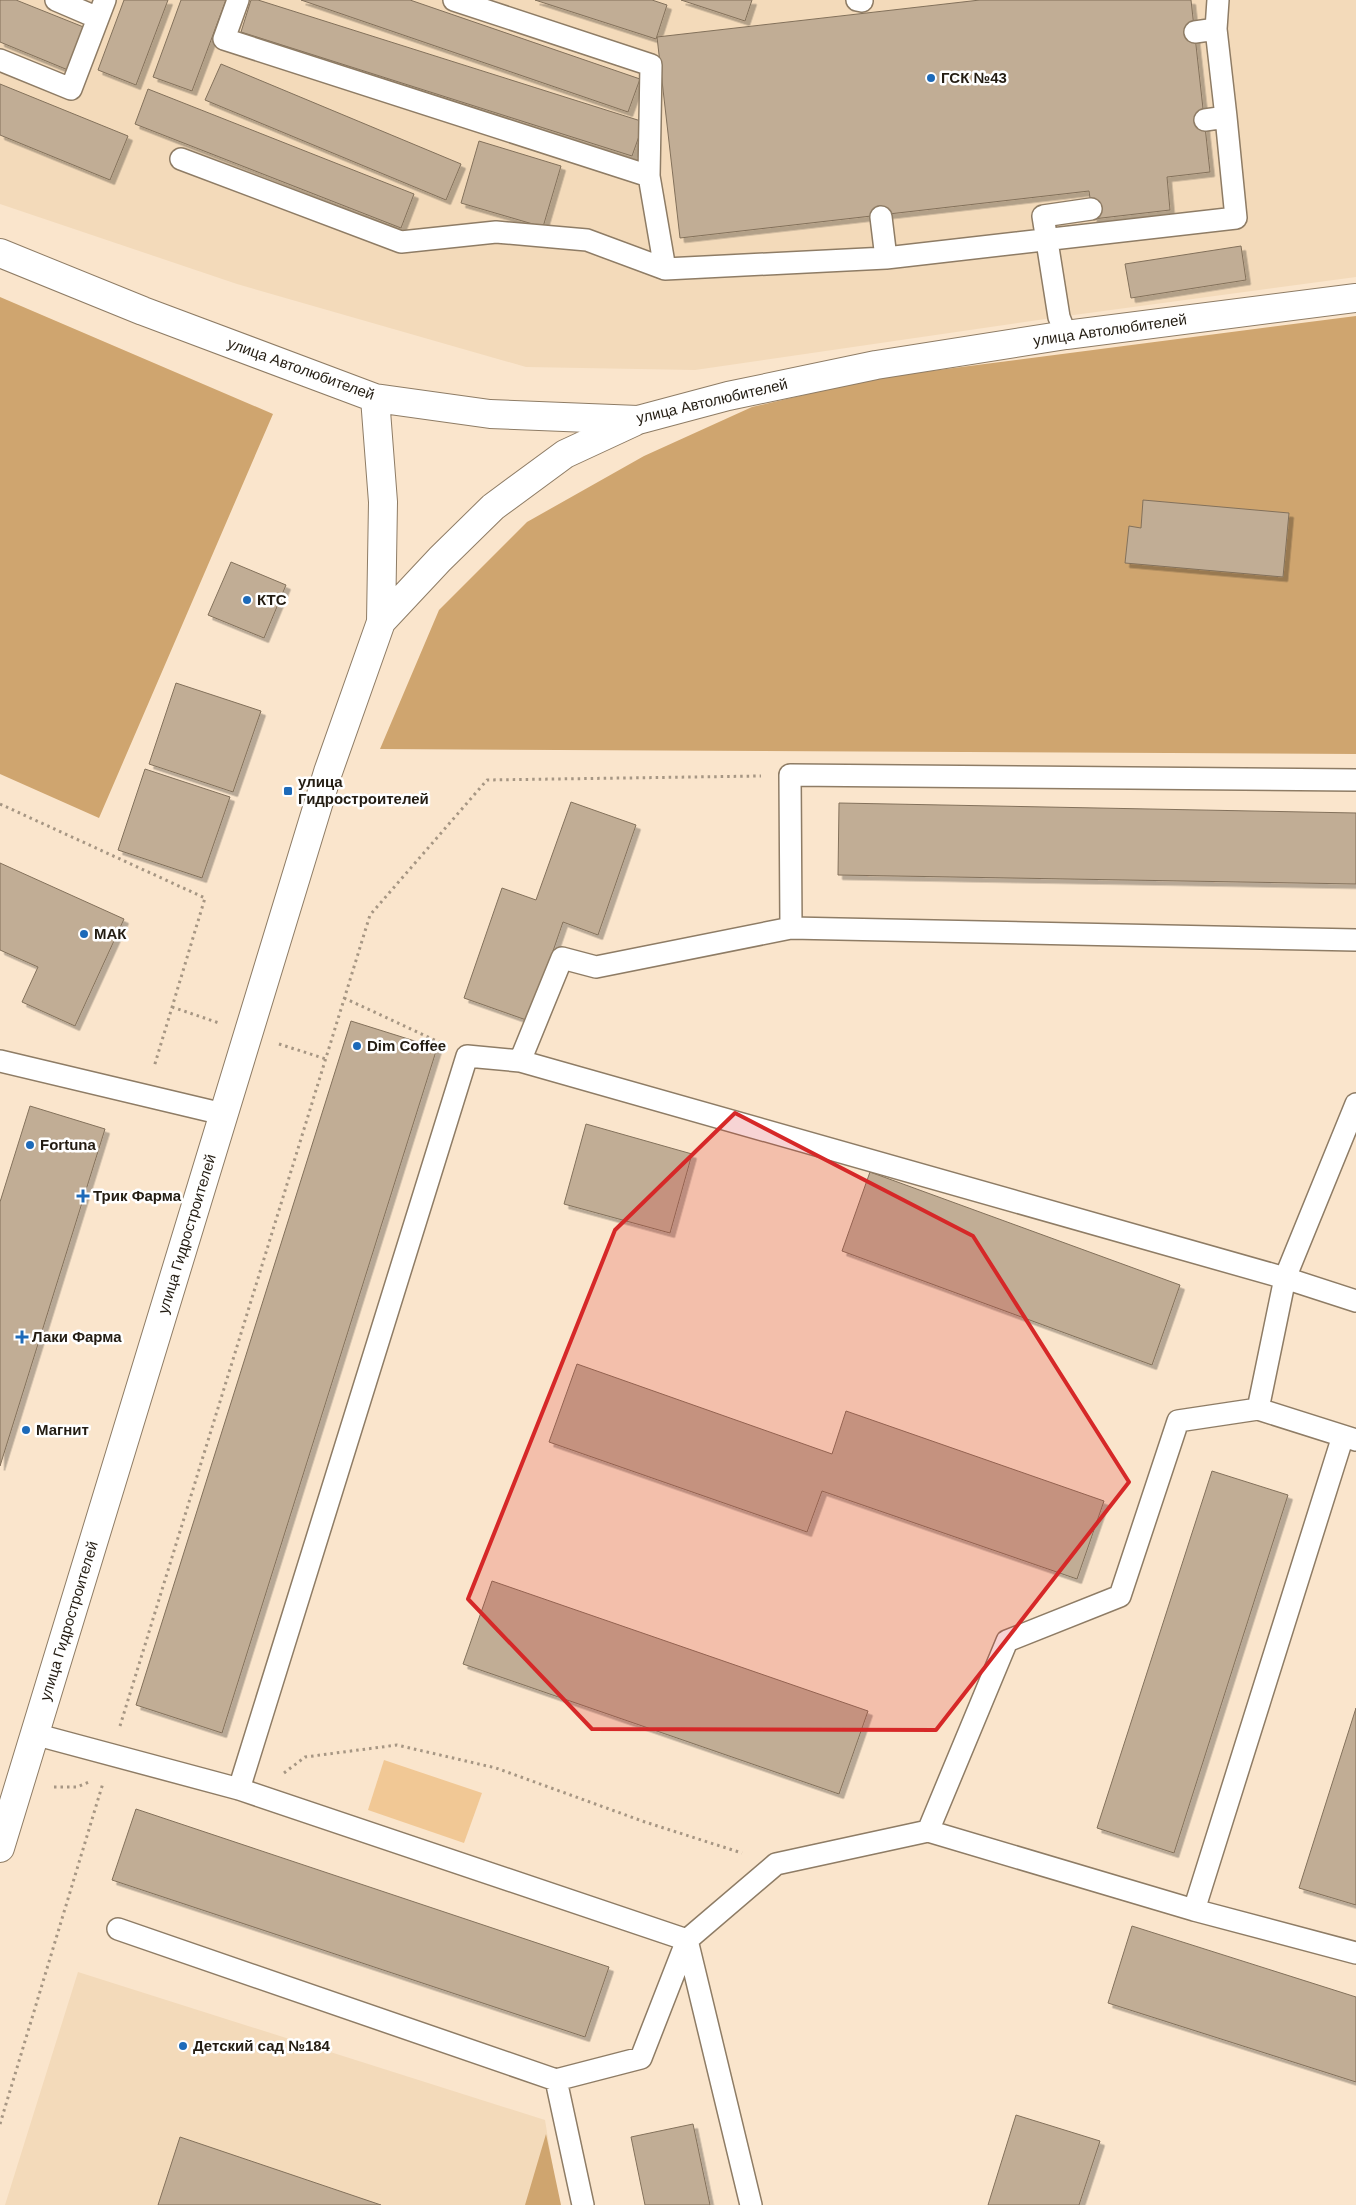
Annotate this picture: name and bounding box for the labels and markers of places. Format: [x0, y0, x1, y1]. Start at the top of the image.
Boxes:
place label: ГСК №43 [941, 69, 1007, 86]
marker: ГСК №43 [925, 72, 937, 84]
place label: КТС [257, 591, 287, 608]
marker: КТС [241, 594, 253, 606]
place label: улица Гидростроителей [298, 773, 429, 807]
marker: улица Гидростроителей [282, 785, 294, 797]
place label: МАК [94, 925, 127, 942]
marker: МАК [78, 928, 90, 940]
place label: Dim Coffee [367, 1037, 446, 1054]
marker: Dim Coffee [351, 1040, 363, 1052]
place label: Fortuna [40, 1136, 96, 1153]
marker: Fortuna [24, 1139, 36, 1151]
place label: Трик Фарма [93, 1187, 182, 1204]
marker: Трик Фарма [77, 1190, 89, 1202]
place label: Лаки Фарма [32, 1328, 122, 1345]
marker: Лаки Фарма [16, 1331, 28, 1343]
place label: Магнит [36, 1421, 89, 1438]
marker: Магнит [20, 1424, 32, 1436]
place label: Детский сад №184 [193, 2037, 331, 2054]
marker: Детский сад №184 [177, 2040, 189, 2052]

